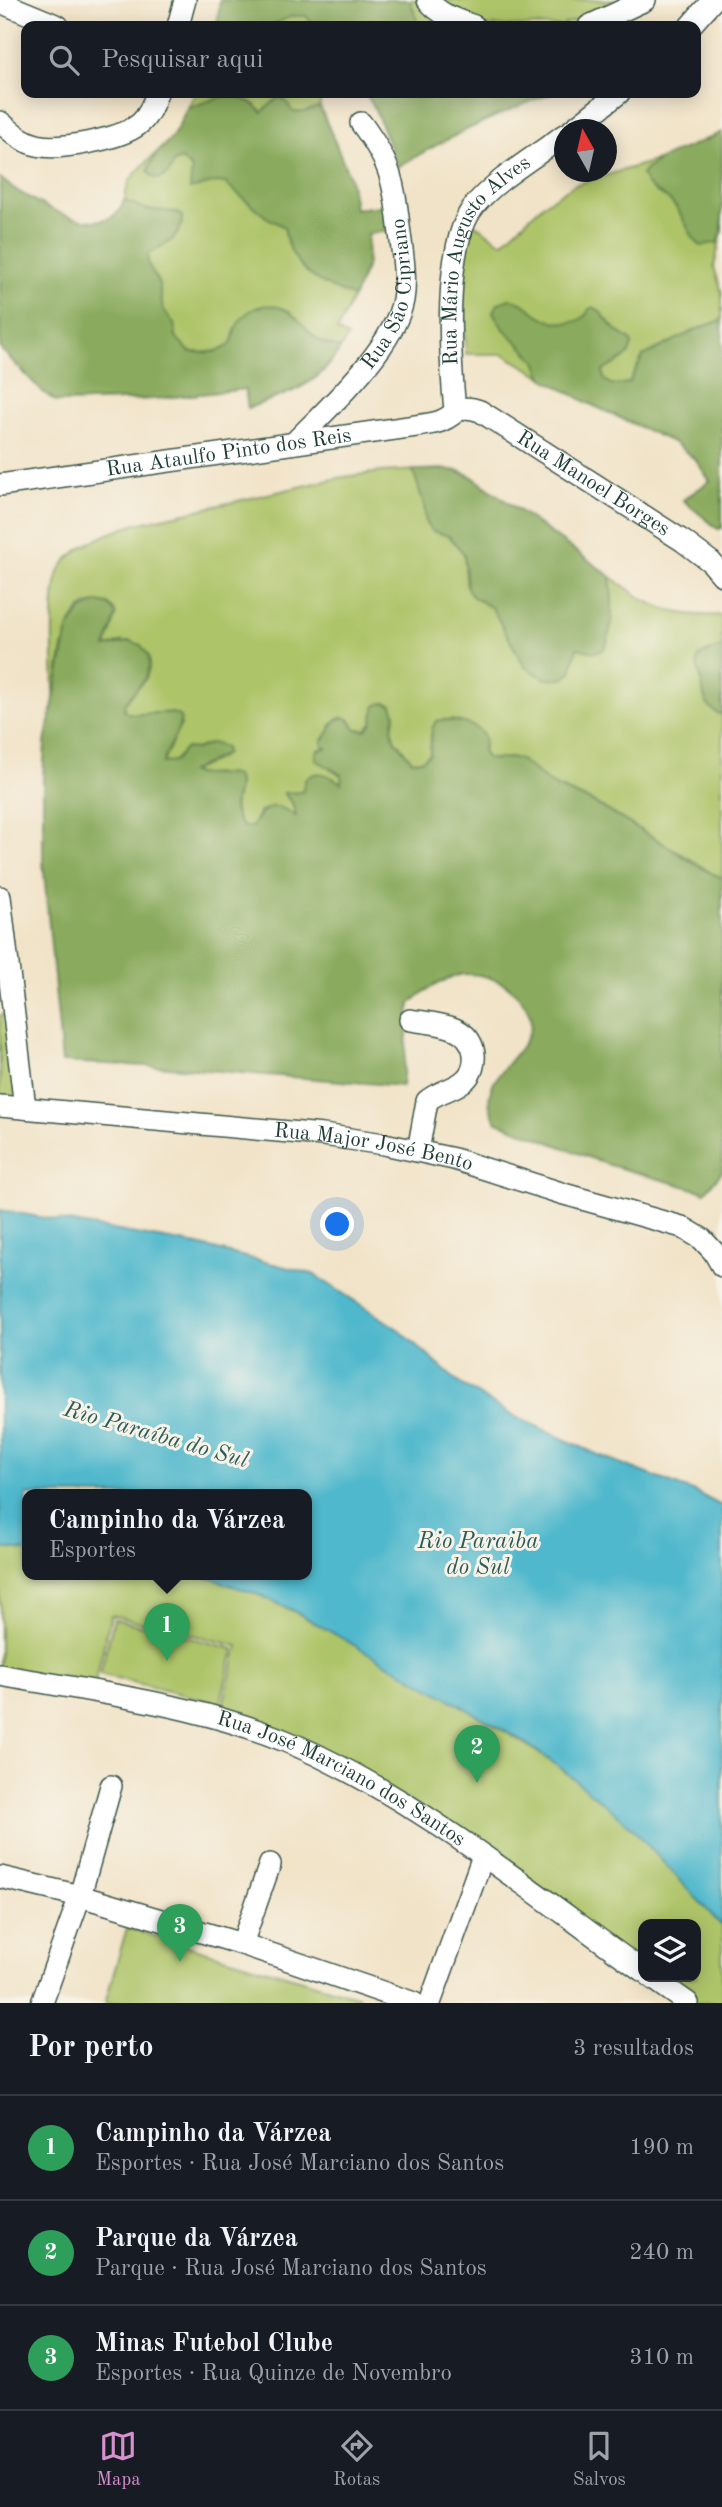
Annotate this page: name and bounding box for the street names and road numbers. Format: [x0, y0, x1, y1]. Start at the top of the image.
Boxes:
street label: Rua Mário Augusto Alves [440, 152, 534, 366]
street label: Rua São Cipriano [357, 217, 415, 374]
street label: Rua Ataulfo Pinto dos Reis [105, 425, 353, 480]
street label: Rua Manoel Borges [513, 427, 674, 540]
street label: Rua Major José Bento [273, 1120, 476, 1175]
street label: Rua José Marciano dos Santos [215, 1708, 469, 1850]

